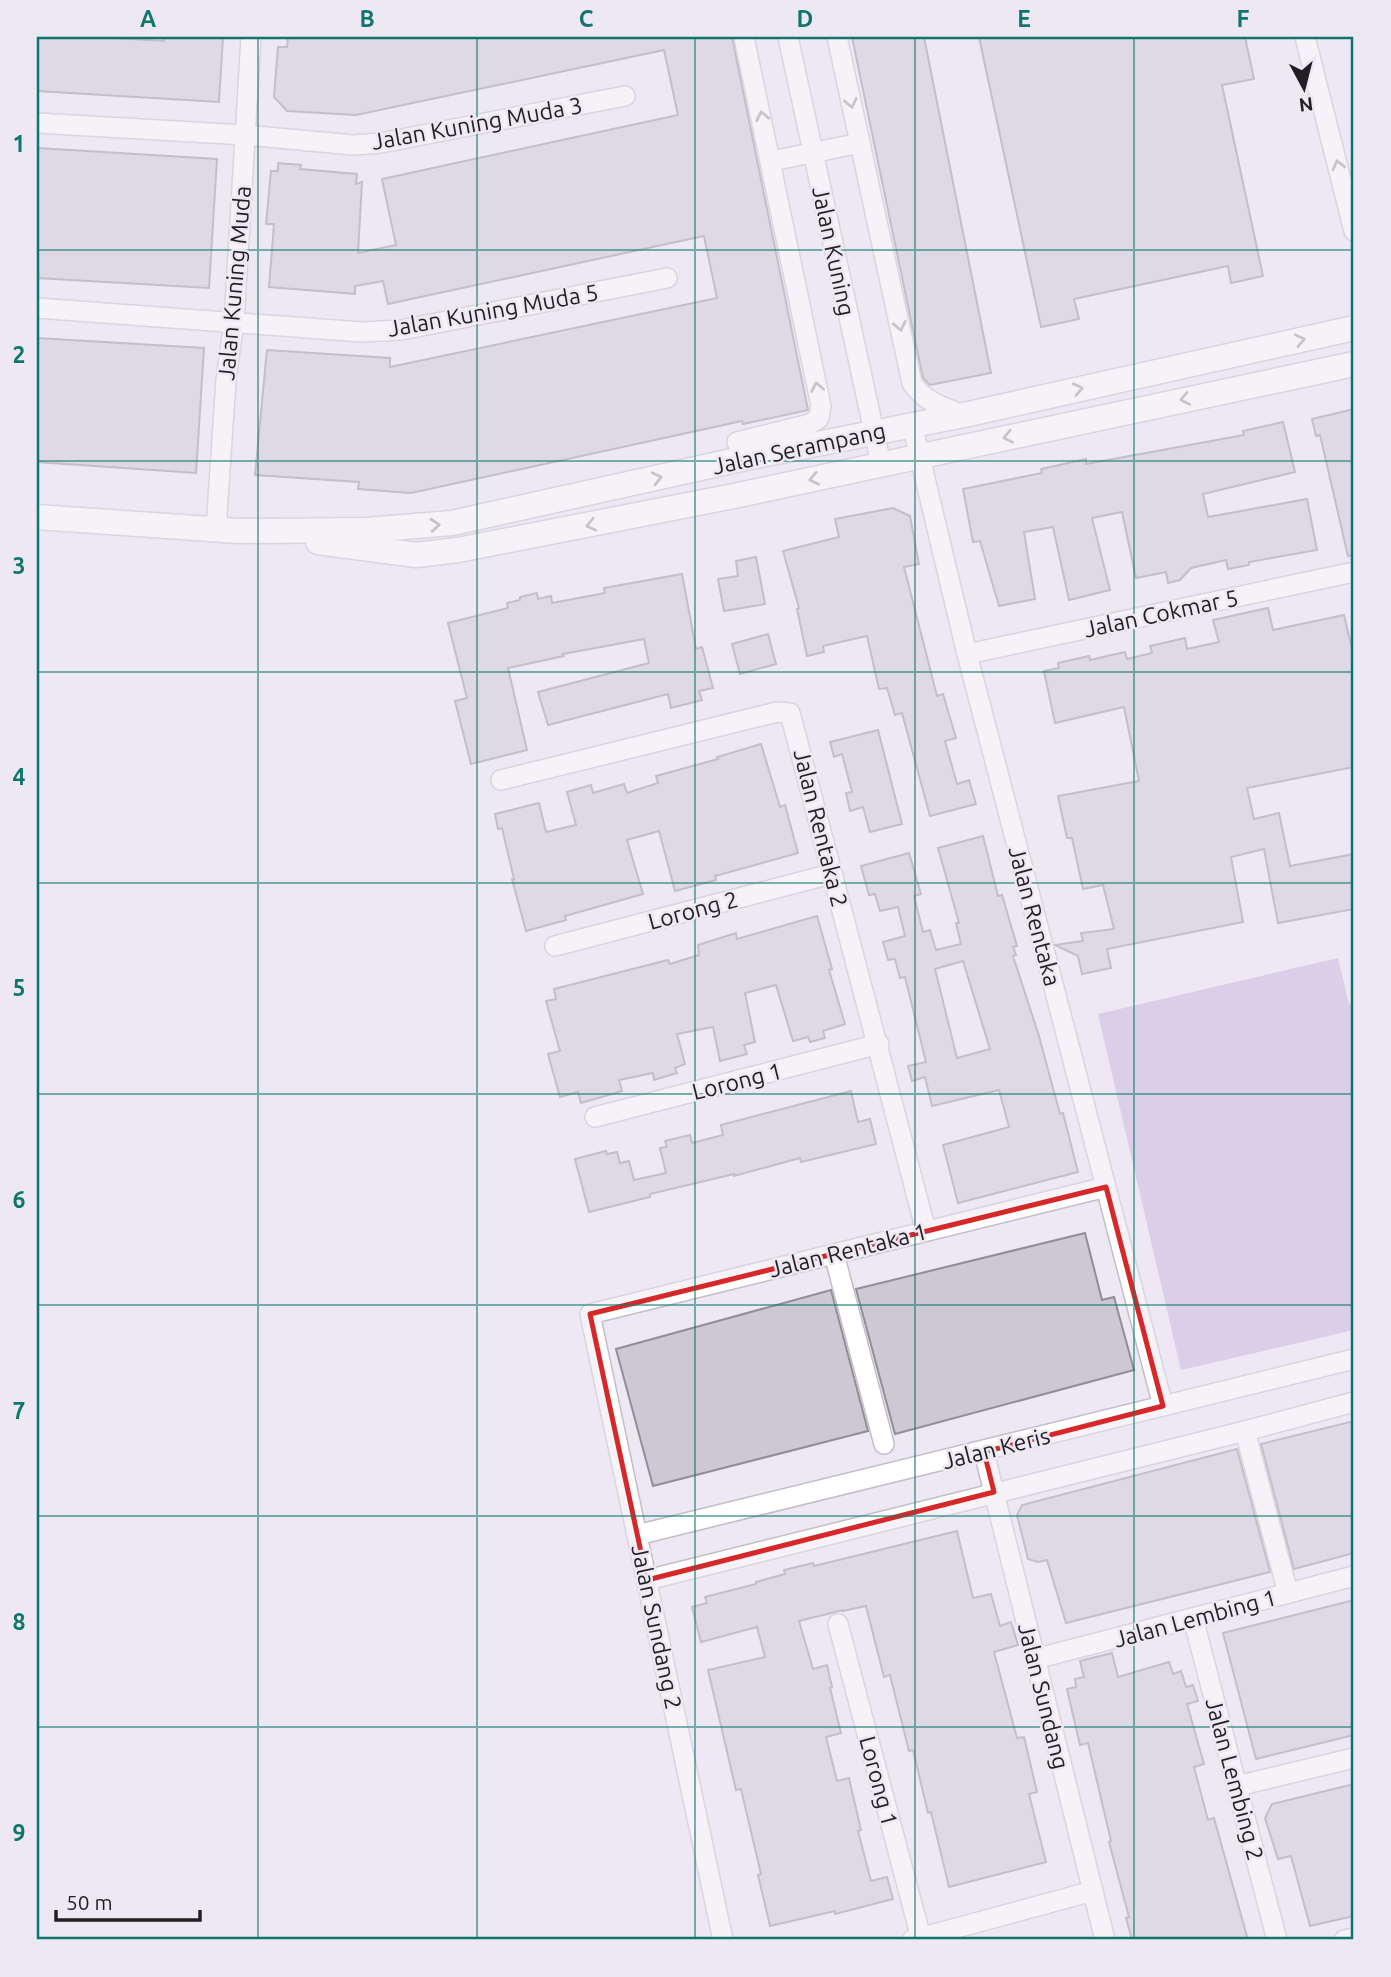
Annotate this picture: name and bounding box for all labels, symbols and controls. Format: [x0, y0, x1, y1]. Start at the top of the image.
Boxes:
text: A [140, 6, 156, 31]
text: B [359, 6, 375, 31]
text: C [579, 6, 594, 31]
text: D [797, 6, 813, 31]
text: E [1017, 6, 1031, 31]
text: F [1237, 6, 1250, 31]
north arrow [1268, 52, 1338, 122]
street label: Jalan Kuning Muda 3 [370, 92, 584, 154]
text: N [1298, 93, 1314, 117]
one-way arrow [843, 97, 858, 109]
one-way arrow [755, 110, 770, 122]
text: 1 [13, 131, 25, 156]
one-way arrow [1332, 159, 1346, 171]
street label: Jalan Kuning [808, 184, 860, 318]
street label: Jalan Kuning Muda [213, 185, 255, 381]
street label: Jalan Kuning Muda 5 [386, 279, 600, 341]
one-way arrow [891, 320, 906, 332]
one-way arrow [1294, 333, 1306, 348]
text: 2 [13, 342, 25, 367]
one-way arrow [810, 381, 825, 393]
one-way arrow [1072, 382, 1084, 397]
one-way arrow [1179, 391, 1191, 406]
street label: Jalan Serampang [710, 417, 888, 479]
one-way arrow [1002, 429, 1014, 444]
one-way arrow [808, 470, 820, 485]
one-way arrow [651, 472, 663, 487]
one-way arrow [585, 517, 597, 532]
one-way arrow [429, 518, 440, 533]
text: 3 [13, 553, 25, 578]
street label: Jalan Cokmar 5 [1082, 584, 1240, 642]
street label: Jalan Rentaka 2 [789, 746, 853, 910]
text: 4 [13, 764, 26, 789]
street label: Jalan Rentaka [1004, 843, 1066, 989]
street label: Lorong 2 [645, 886, 741, 934]
text: 5 [13, 975, 25, 1000]
street label: Lorong 1 [689, 1058, 785, 1104]
text: 6 [13, 1187, 26, 1212]
street label: Jalan Rentaka 1 [766, 1218, 930, 1282]
text: 7 [13, 1398, 25, 1423]
street label: Jalan Keris [940, 1423, 1052, 1473]
street label: Jalan Sundang 2 [627, 1542, 687, 1712]
street label: Jalan Lembing 1 [1111, 1584, 1279, 1652]
text: 8 [13, 1609, 25, 1634]
street label: Jalan Sundang [1014, 1620, 1074, 1772]
street label: Jalan Lembing 2 [1201, 1695, 1269, 1863]
street label: Lorong 1 [855, 1733, 903, 1829]
text: 9 [13, 1820, 25, 1845]
scale bar [56, 1879, 200, 1923]
text: 50 m [66, 1890, 113, 1914]

